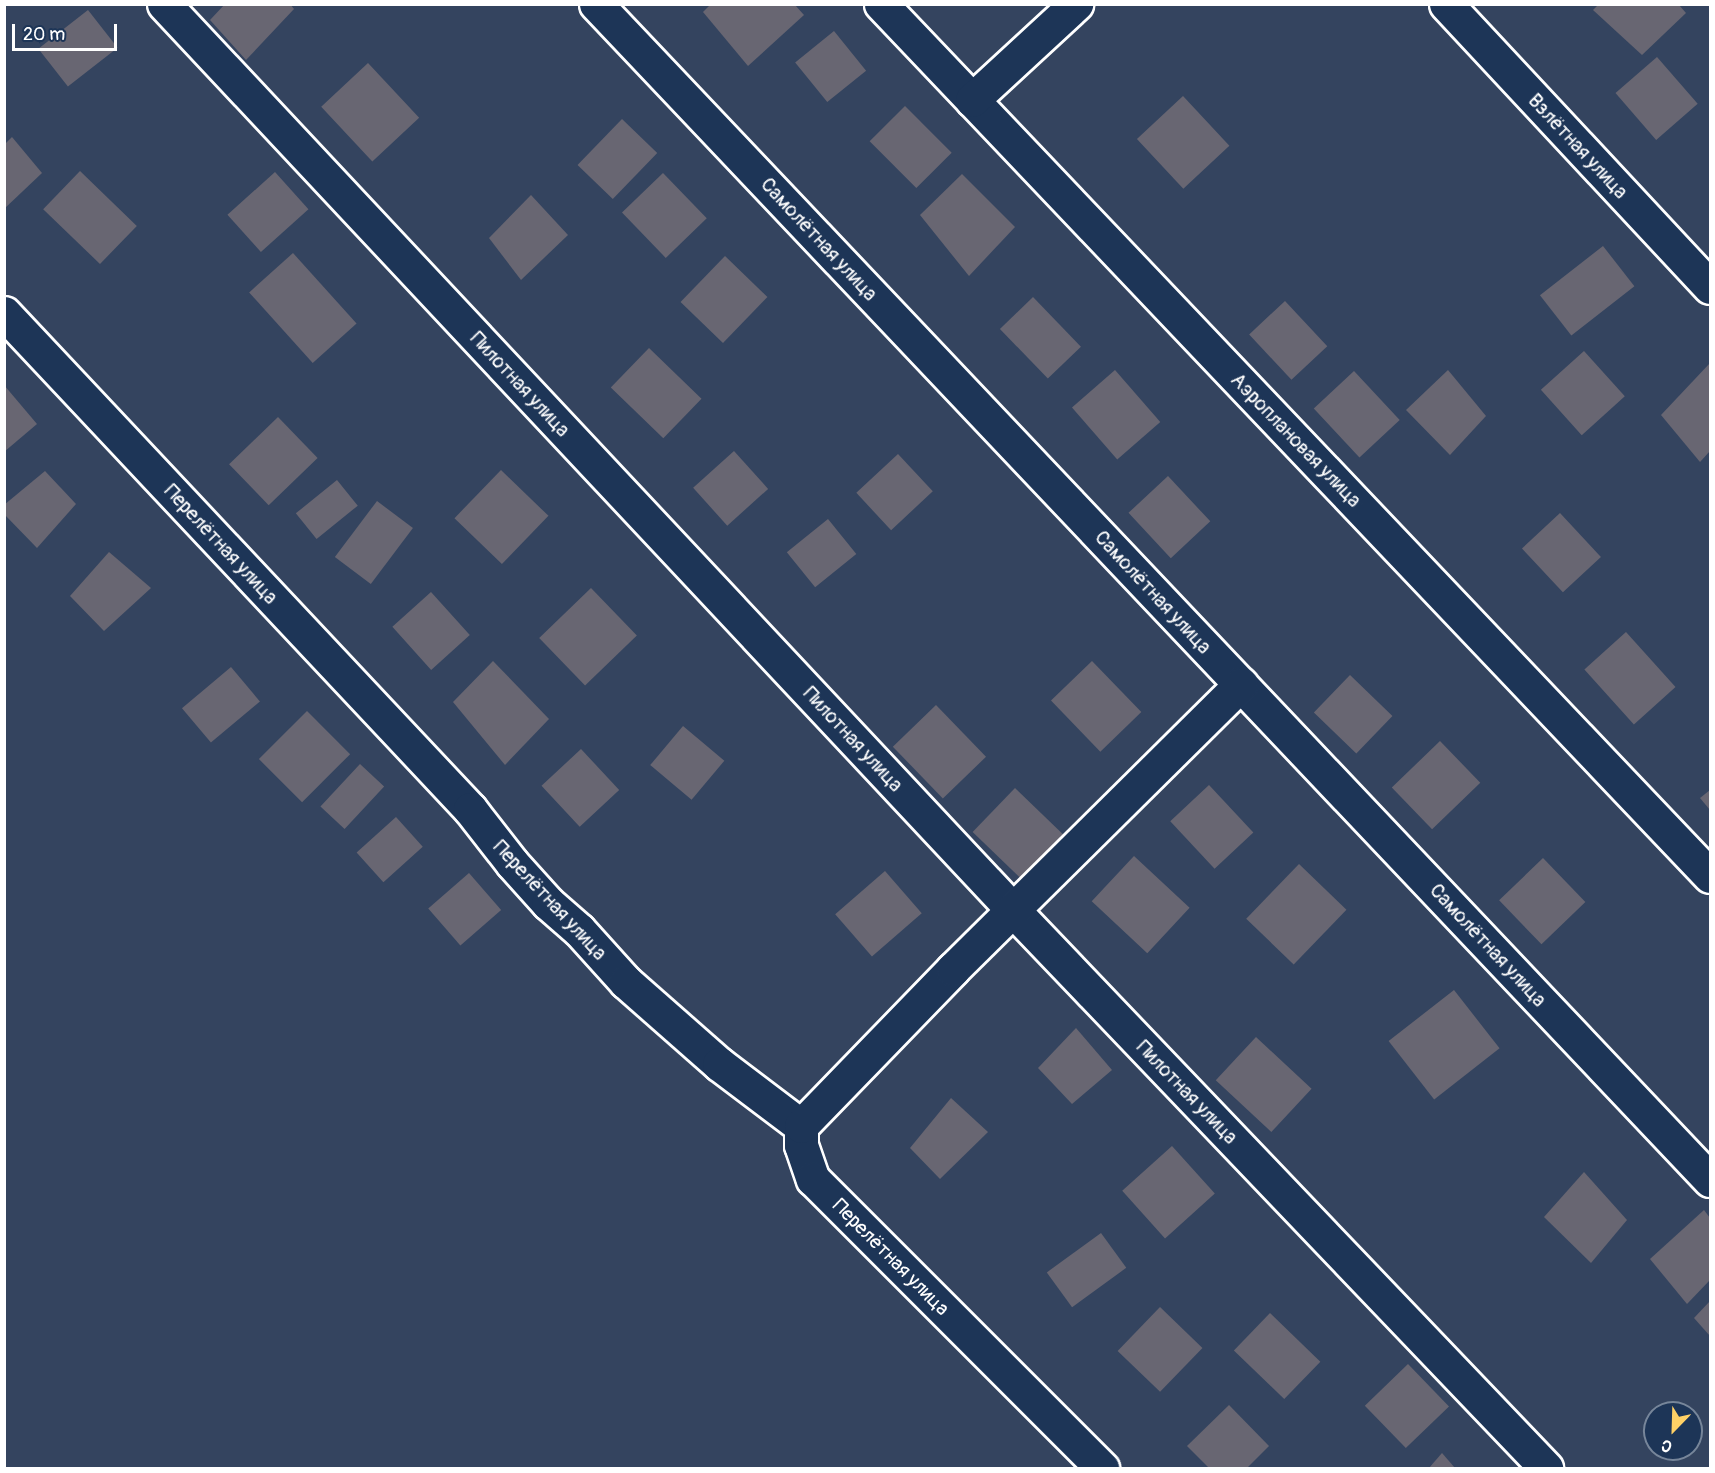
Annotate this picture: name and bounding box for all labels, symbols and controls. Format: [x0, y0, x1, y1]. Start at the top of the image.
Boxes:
scale bar [15, 12, 120, 50]
text: 20 m [23, 23, 65, 46]
street label: Взлётная улица [1523, 88, 1633, 204]
street label: Самолётная улица [756, 172, 882, 306]
street label: Пилотная улица [465, 326, 575, 442]
street label: Аэроплановая улица [1226, 368, 1366, 512]
street label: Перелётная улица [159, 479, 283, 609]
street label: Самолётная улица [1090, 525, 1216, 659]
street label: Пилотная улица [798, 681, 908, 797]
street label: Перелётная улица [488, 835, 612, 965]
street label: Самолётная улица [1425, 878, 1551, 1012]
street label: Пилотная улица [1131, 1035, 1243, 1149]
street label: Перелётная улица [828, 1194, 954, 1320]
north arrow [1643, 1401, 1703, 1461]
text: С [1658, 1435, 1675, 1457]

